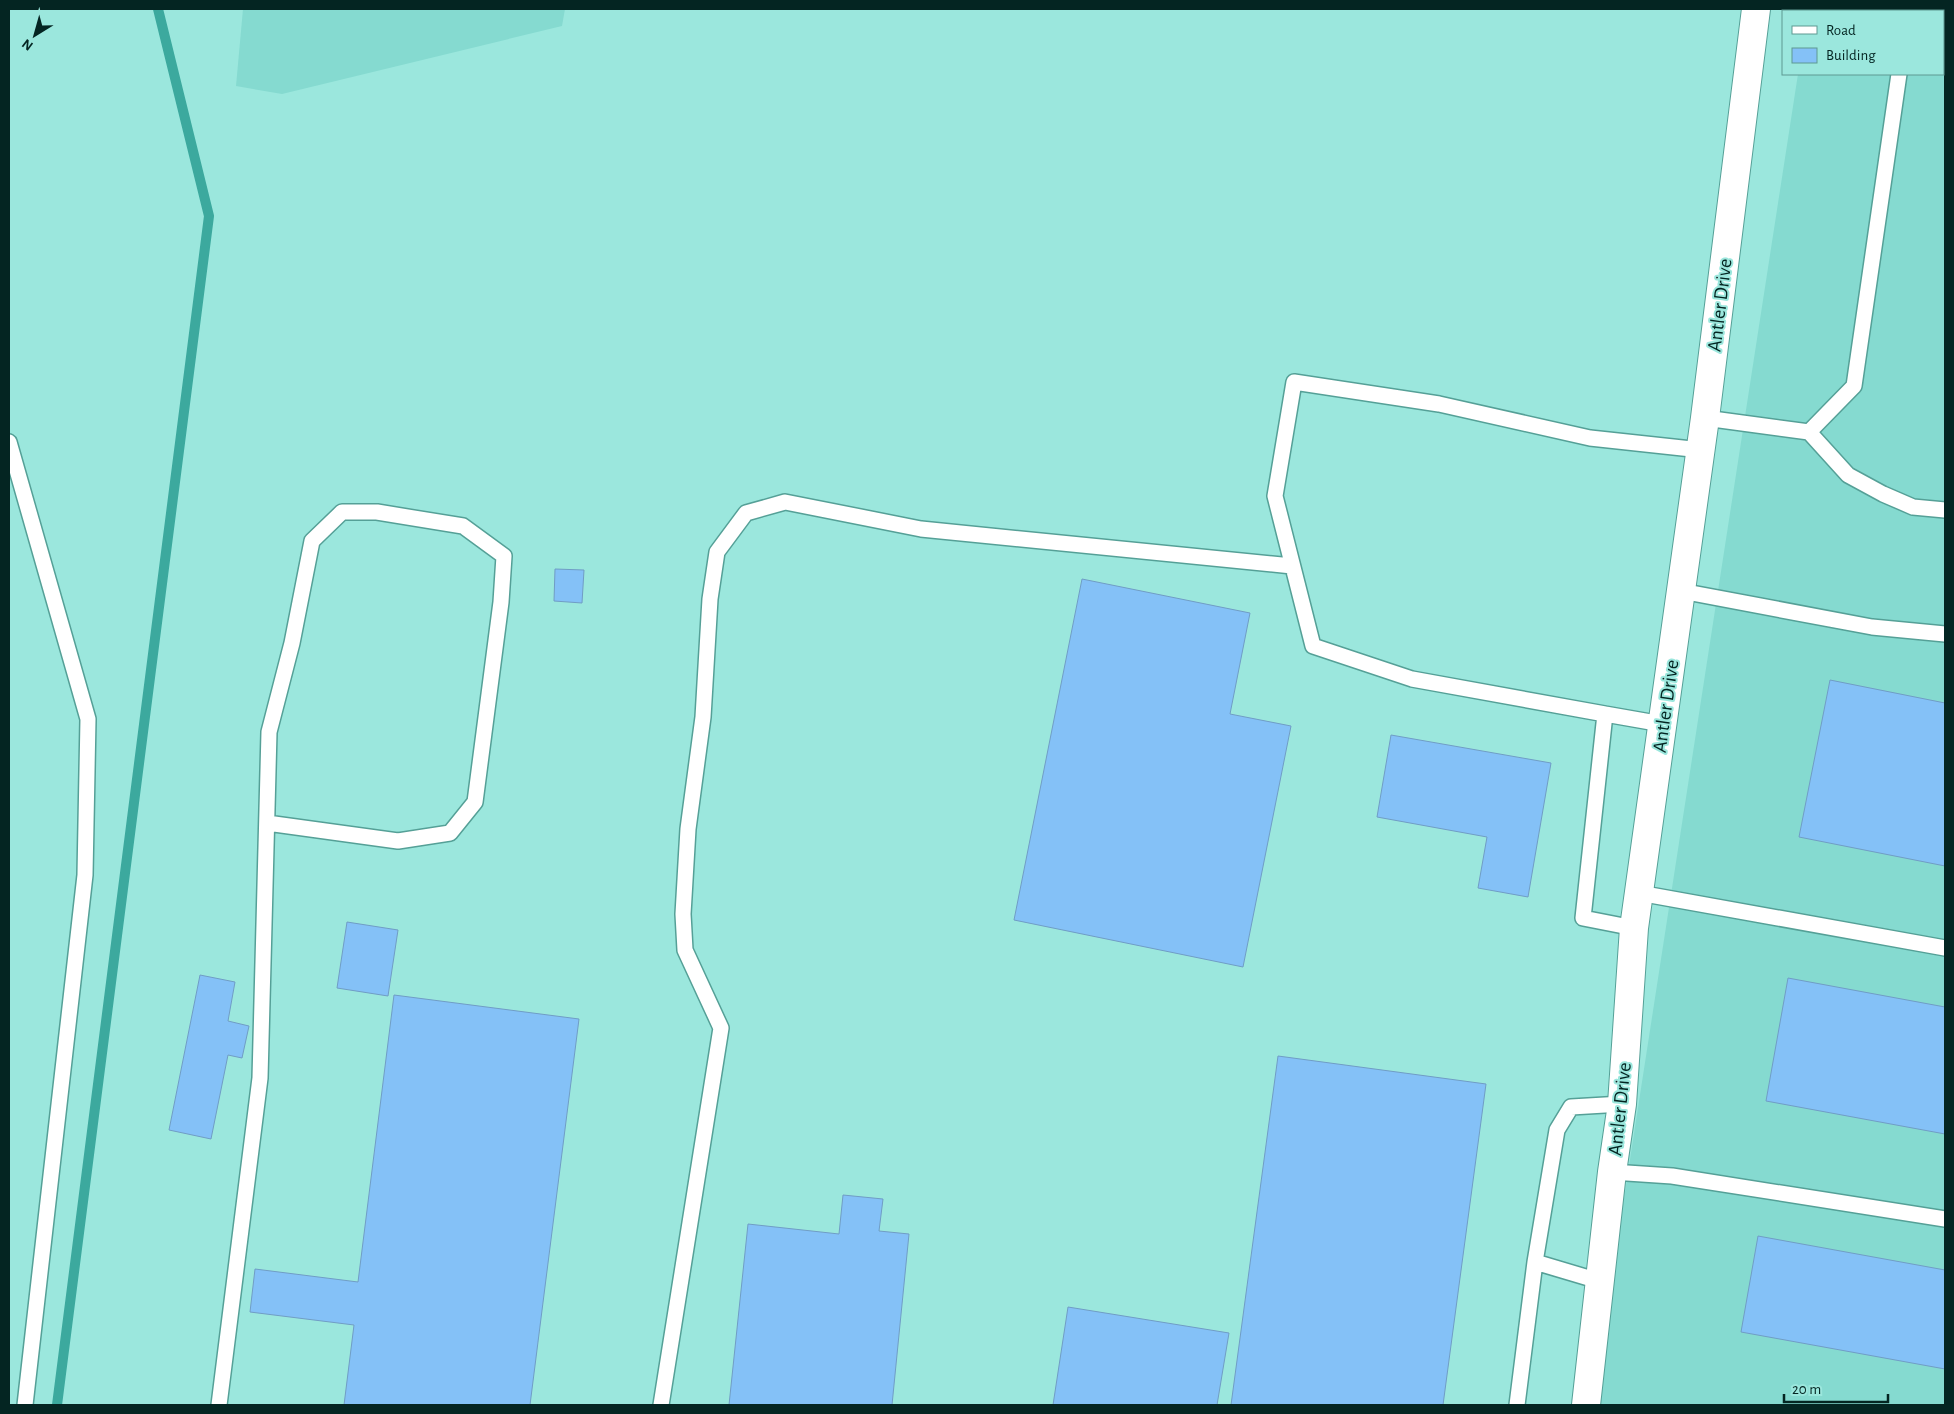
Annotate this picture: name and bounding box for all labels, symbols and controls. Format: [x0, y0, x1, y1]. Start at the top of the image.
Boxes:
north arrow [10, 10, 60, 60]
legend [1782, 10, 1944, 75]
text: Road [1826, 23, 1856, 38]
text: N [20, 36, 36, 53]
text: Building [1826, 48, 1876, 63]
street label: Antler Drive [1704, 257, 1736, 353]
street label: Antler Drive [1650, 658, 1682, 754]
street label: Antler Drive [1605, 1062, 1635, 1157]
scale bar [1784, 1372, 1888, 1404]
text: 20 m [1792, 1382, 1821, 1397]

